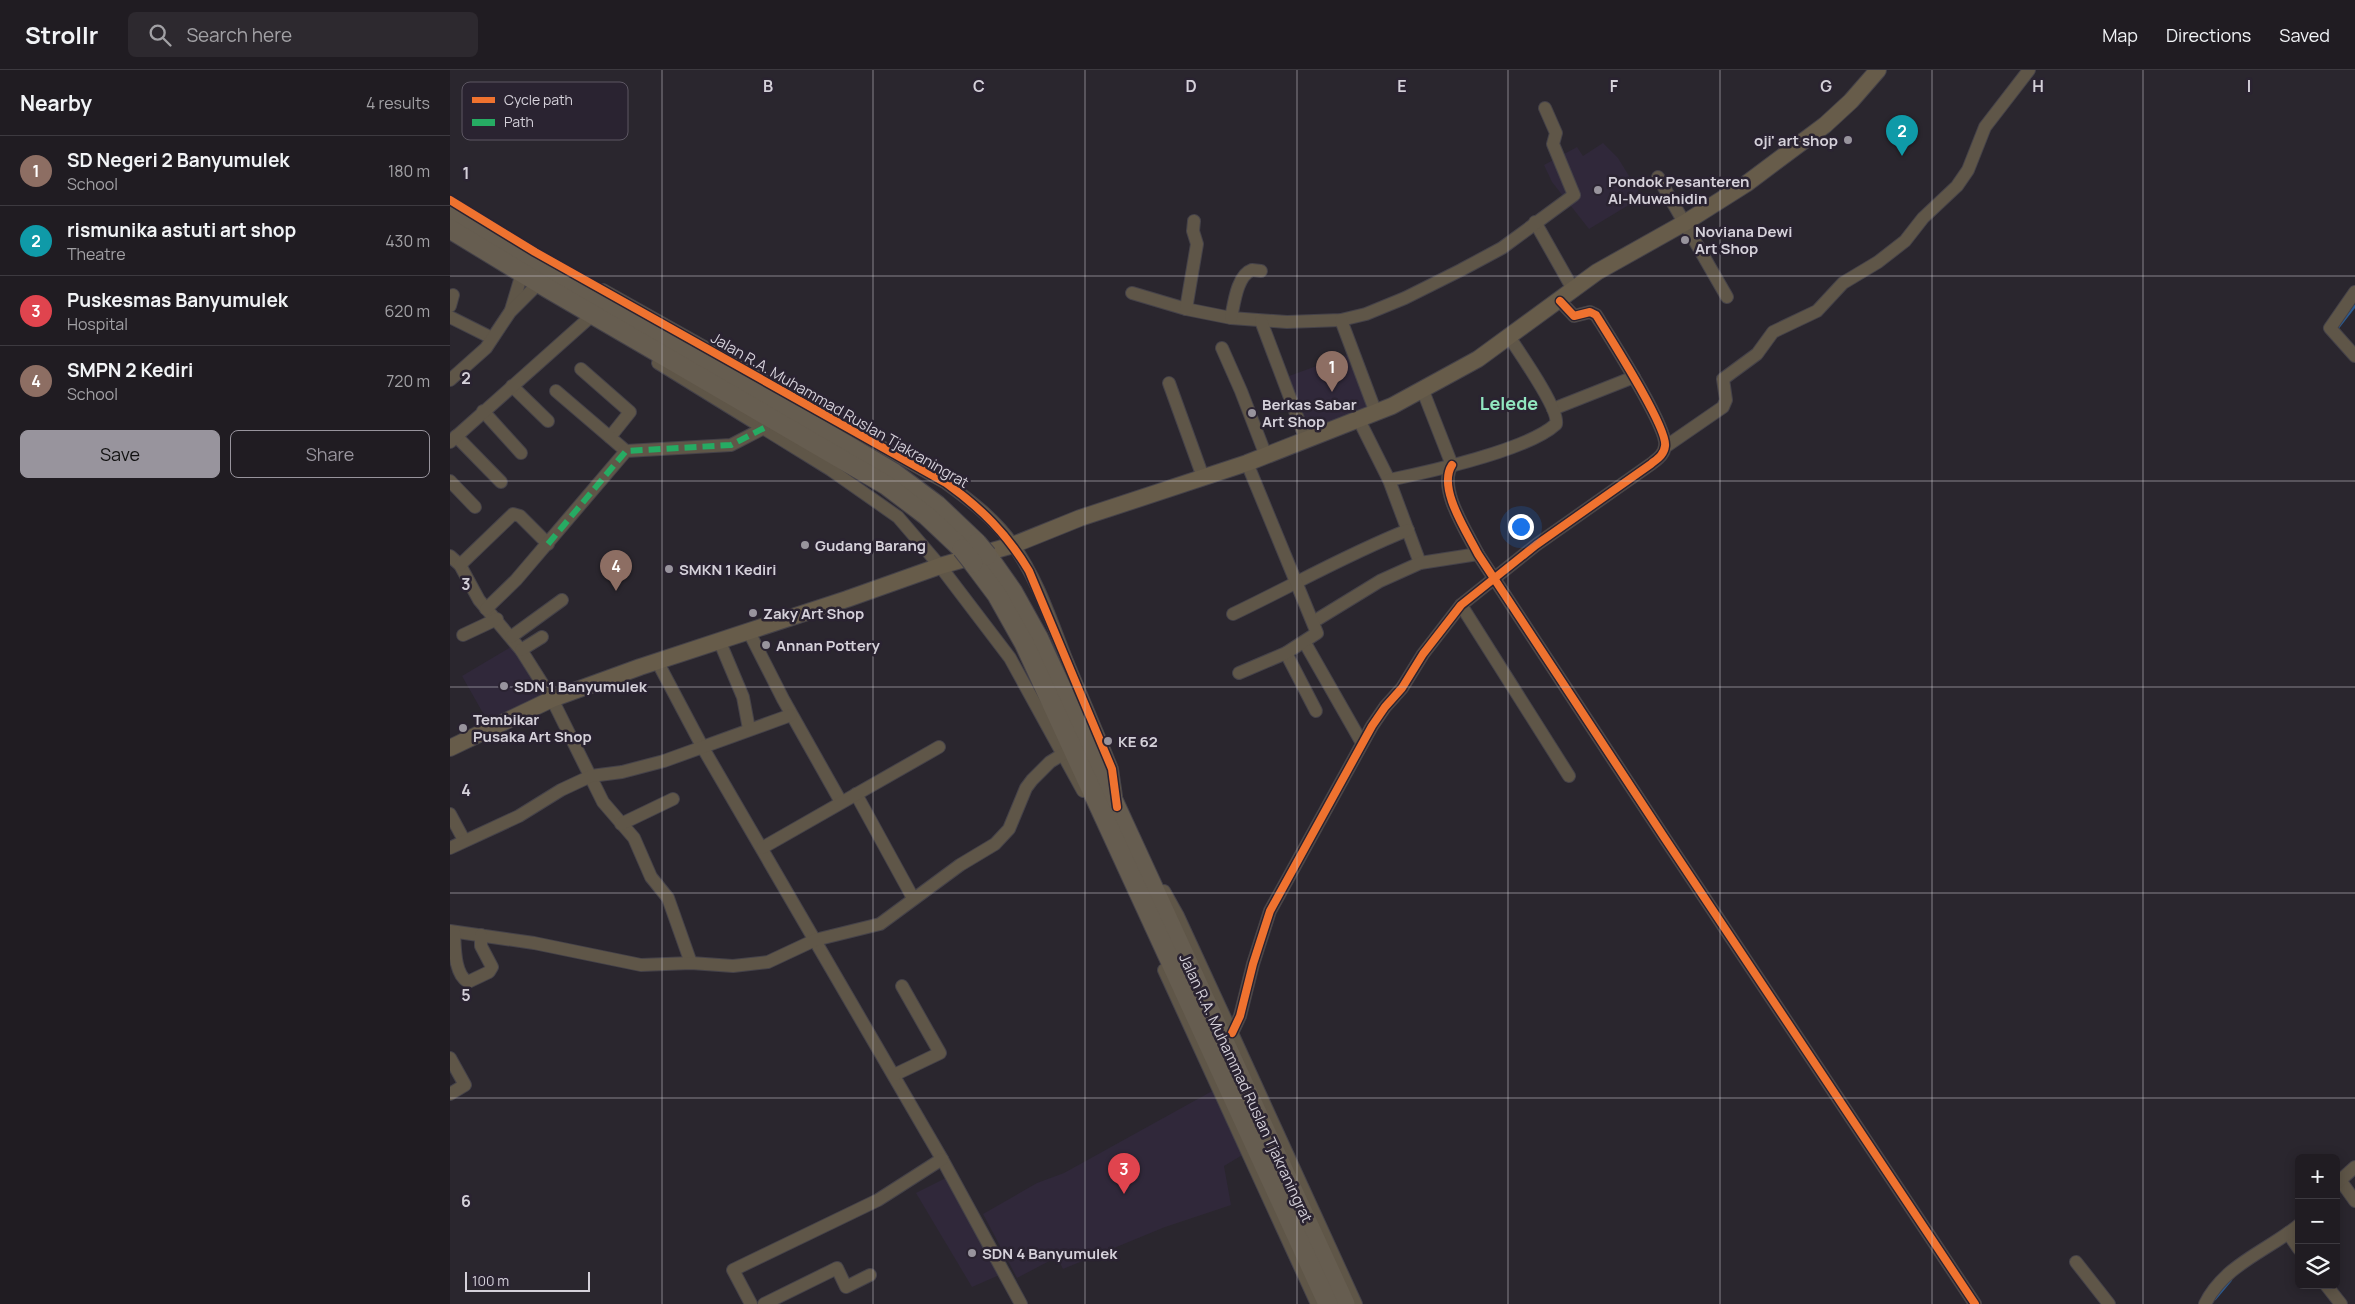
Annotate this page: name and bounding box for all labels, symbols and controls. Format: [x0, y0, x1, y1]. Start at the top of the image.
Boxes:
search box [128, 12, 478, 57]
text: Strollr [25, 18, 98, 51]
icon: search [146, 21, 174, 49]
text: Search here [186, 22, 292, 48]
text: Map [2102, 23, 2138, 47]
text: Directions [2166, 23, 2251, 47]
text: Saved [2279, 23, 2330, 47]
text: B [763, 75, 773, 97]
text: C [973, 75, 985, 97]
text: D [1185, 75, 1197, 97]
text: E [1397, 75, 1407, 97]
text: F [1610, 75, 1619, 97]
text: G [1820, 75, 1832, 97]
text: H [2032, 75, 2044, 97]
text: I [2247, 75, 2251, 97]
legend [462, 82, 628, 140]
text: Nearby [20, 89, 92, 117]
text: Cycle path [504, 90, 573, 109]
text: 4 results [366, 92, 430, 114]
text: Path [504, 112, 534, 131]
pin: 2 [1886, 115, 1918, 156]
place label: oji' art shop [1754, 130, 1838, 151]
marker: oji' art shop [1842, 134, 1854, 146]
text: SD Negeri 2 Banyumulek [67, 147, 290, 173]
text: 1 [32, 160, 40, 182]
text: 180 m [388, 160, 430, 182]
text: 1 [462, 162, 470, 184]
place label: Pondok Pesanteren Al-Muwahidin [1608, 171, 1749, 209]
text: School [67, 173, 118, 195]
marker: Pondok Pesanteren Al-Muwahidin [1592, 184, 1604, 196]
text: rismunika astuti art shop [67, 217, 296, 243]
place label: Noviana Dewi Art Shop [1695, 221, 1792, 259]
text: 2 [31, 230, 41, 252]
text: 430 m [385, 230, 430, 252]
marker: Noviana Dewi Art Shop [1679, 234, 1691, 246]
text: Theatre [67, 243, 126, 265]
text: Puskesmas Banyumulek [67, 287, 288, 313]
text: 3 [31, 300, 41, 322]
text: 620 m [384, 300, 430, 322]
text: Hospital [67, 313, 128, 335]
street label: Jalan R.A. Muhammad Ruslan Tjakraningrat [707, 327, 973, 493]
pin: 1 [1316, 351, 1348, 392]
text: SMPN 2 Kediri [67, 357, 193, 383]
text: 2 [461, 367, 471, 389]
text: 4 [31, 370, 41, 392]
text: 720 m [386, 370, 430, 392]
text: School [67, 383, 118, 405]
district label: Lelede [1480, 391, 1538, 415]
place label: Berkas Sabar Art Shop [1262, 394, 1357, 432]
marker: Berkas Sabar Art Shop [1246, 407, 1258, 419]
button: Save [20, 430, 220, 478]
button: Share [230, 430, 430, 478]
your location [1508, 514, 1534, 540]
place label: Gudang Barang [815, 535, 926, 556]
marker: Gudang Barang [799, 539, 811, 551]
pin: 4 [600, 550, 632, 591]
place label: SMKN 1 Kediri [679, 559, 777, 580]
marker: SMKN 1 Kediri [663, 563, 675, 575]
text: 3 [461, 573, 471, 595]
place label: Zaky Art Shop [763, 603, 864, 624]
marker: Zaky Art Shop [747, 607, 759, 619]
place label: Annan Pottery [776, 635, 880, 656]
marker: Annan Pottery [760, 639, 772, 651]
place label: SDN 1 Banyumulek [514, 676, 648, 697]
marker: SDN 1 Banyumulek [498, 680, 510, 692]
place label: Tembikar Pusaka Art Shop [473, 709, 592, 747]
marker: Tembikar Pusaka Art Shop [457, 722, 469, 734]
place label: KE 62 [1118, 731, 1158, 752]
marker: KE 62 [1102, 735, 1114, 747]
text: 4 [461, 779, 471, 801]
street label: Jalan R.A. Muhammad Ruslan Tjakraningrat [1174, 950, 1318, 1226]
text: 5 [461, 984, 471, 1006]
pin: 3 [1108, 1153, 1140, 1194]
map controls [2295, 1154, 2340, 1289]
button: + [2295, 1154, 2340, 1199]
text: 6 [461, 1190, 471, 1212]
button: − [2295, 1199, 2340, 1244]
place label: SDN 4 Banyumulek [982, 1243, 1118, 1264]
button: layers [2295, 1244, 2340, 1289]
marker: SDN 4 Banyumulek [966, 1247, 978, 1259]
scale bar [465, 1269, 590, 1292]
text: 100 m [472, 1271, 509, 1290]

